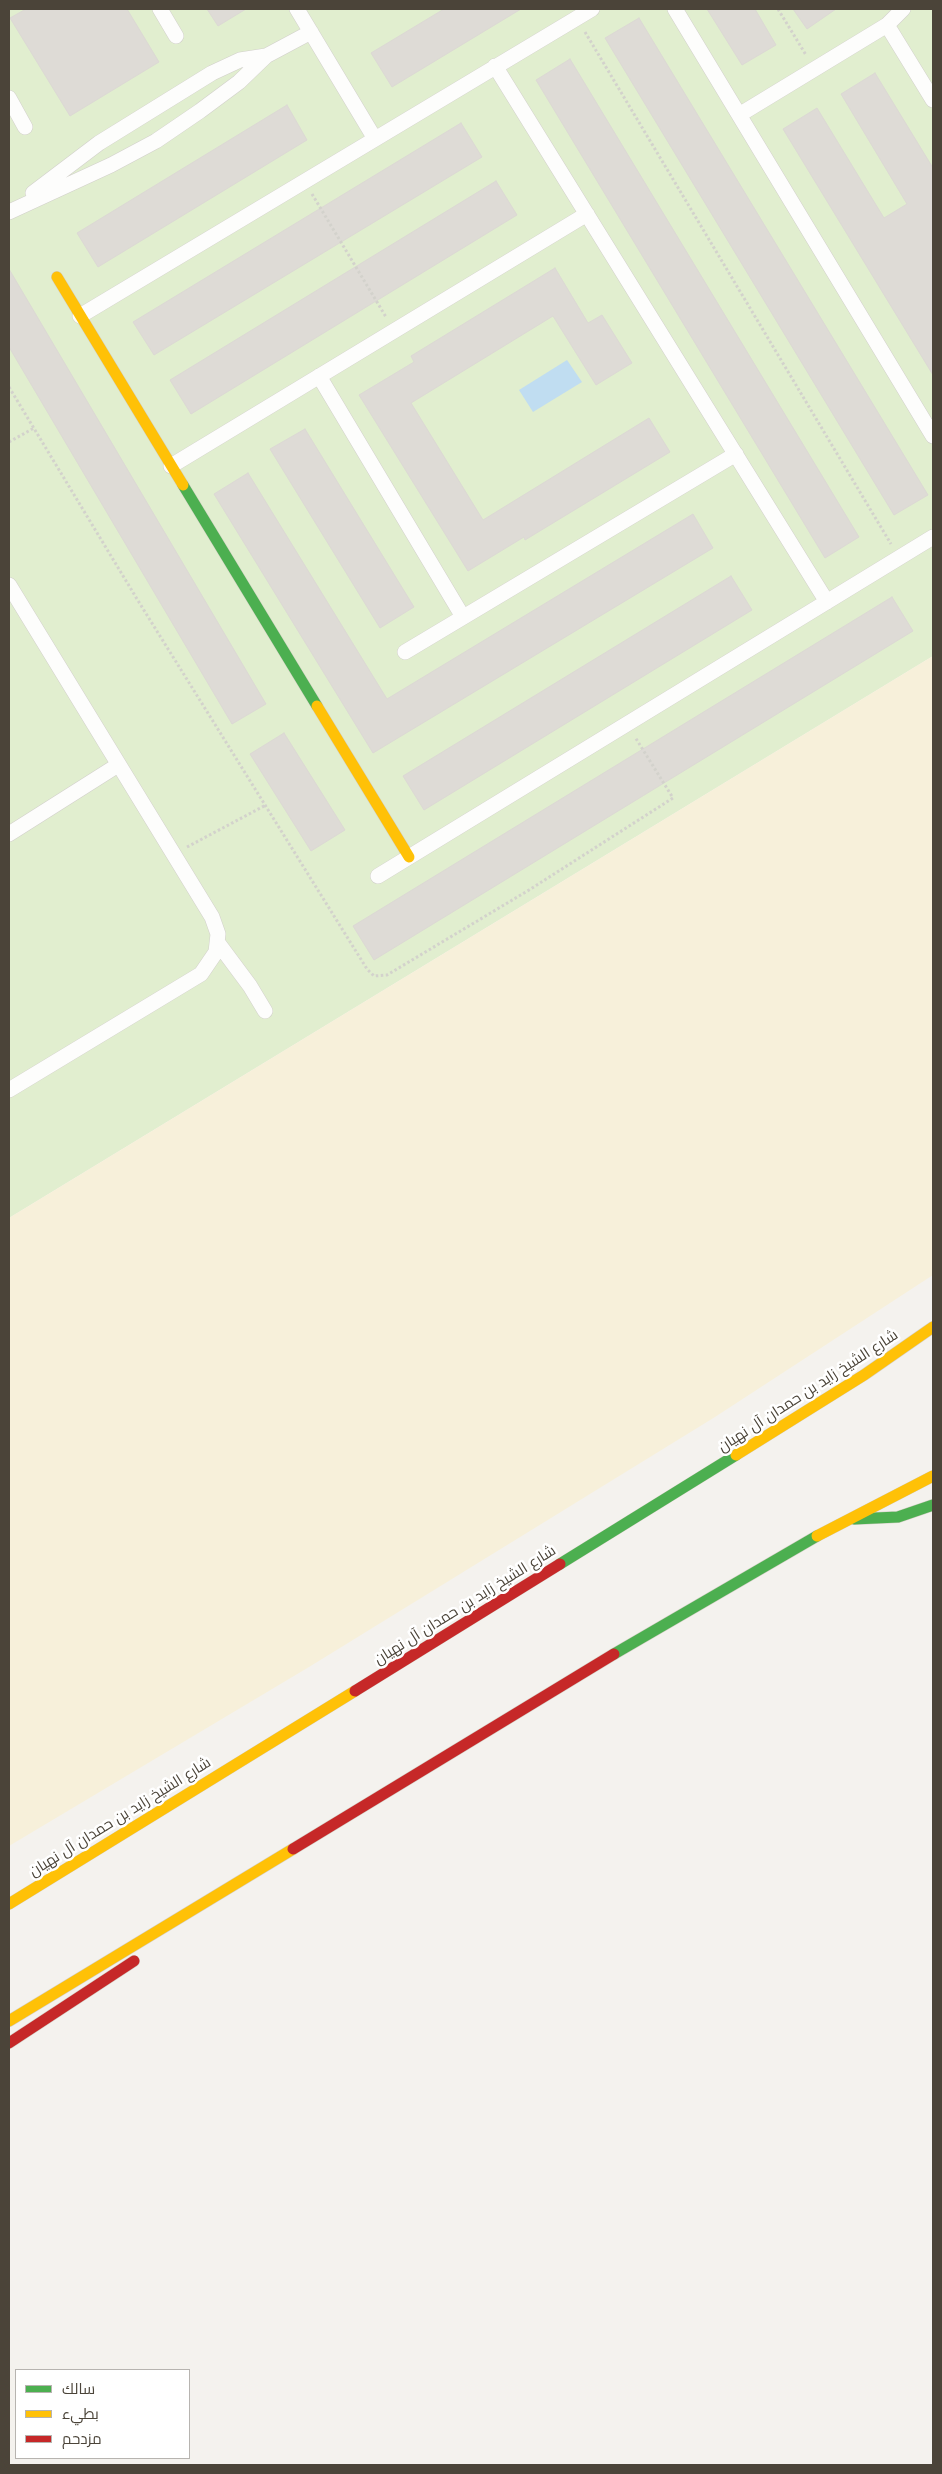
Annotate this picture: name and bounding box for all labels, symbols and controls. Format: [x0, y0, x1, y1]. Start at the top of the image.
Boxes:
street label: شارع الشيخ زايد بن حمدان آل نهيان [715, 1326, 901, 1456]
street label: شارع الشيخ زايد بن حمدان آل نهيان [371, 1541, 559, 1669]
street label: شارع الشيخ زايد بن حمدان آل نهيان [26, 1753, 214, 1881]
legend [15, 2369, 190, 2459]
text: سالك [62, 2379, 95, 2398]
text: بطيء [62, 2404, 99, 2423]
text: مزدحم [62, 2429, 102, 2448]

